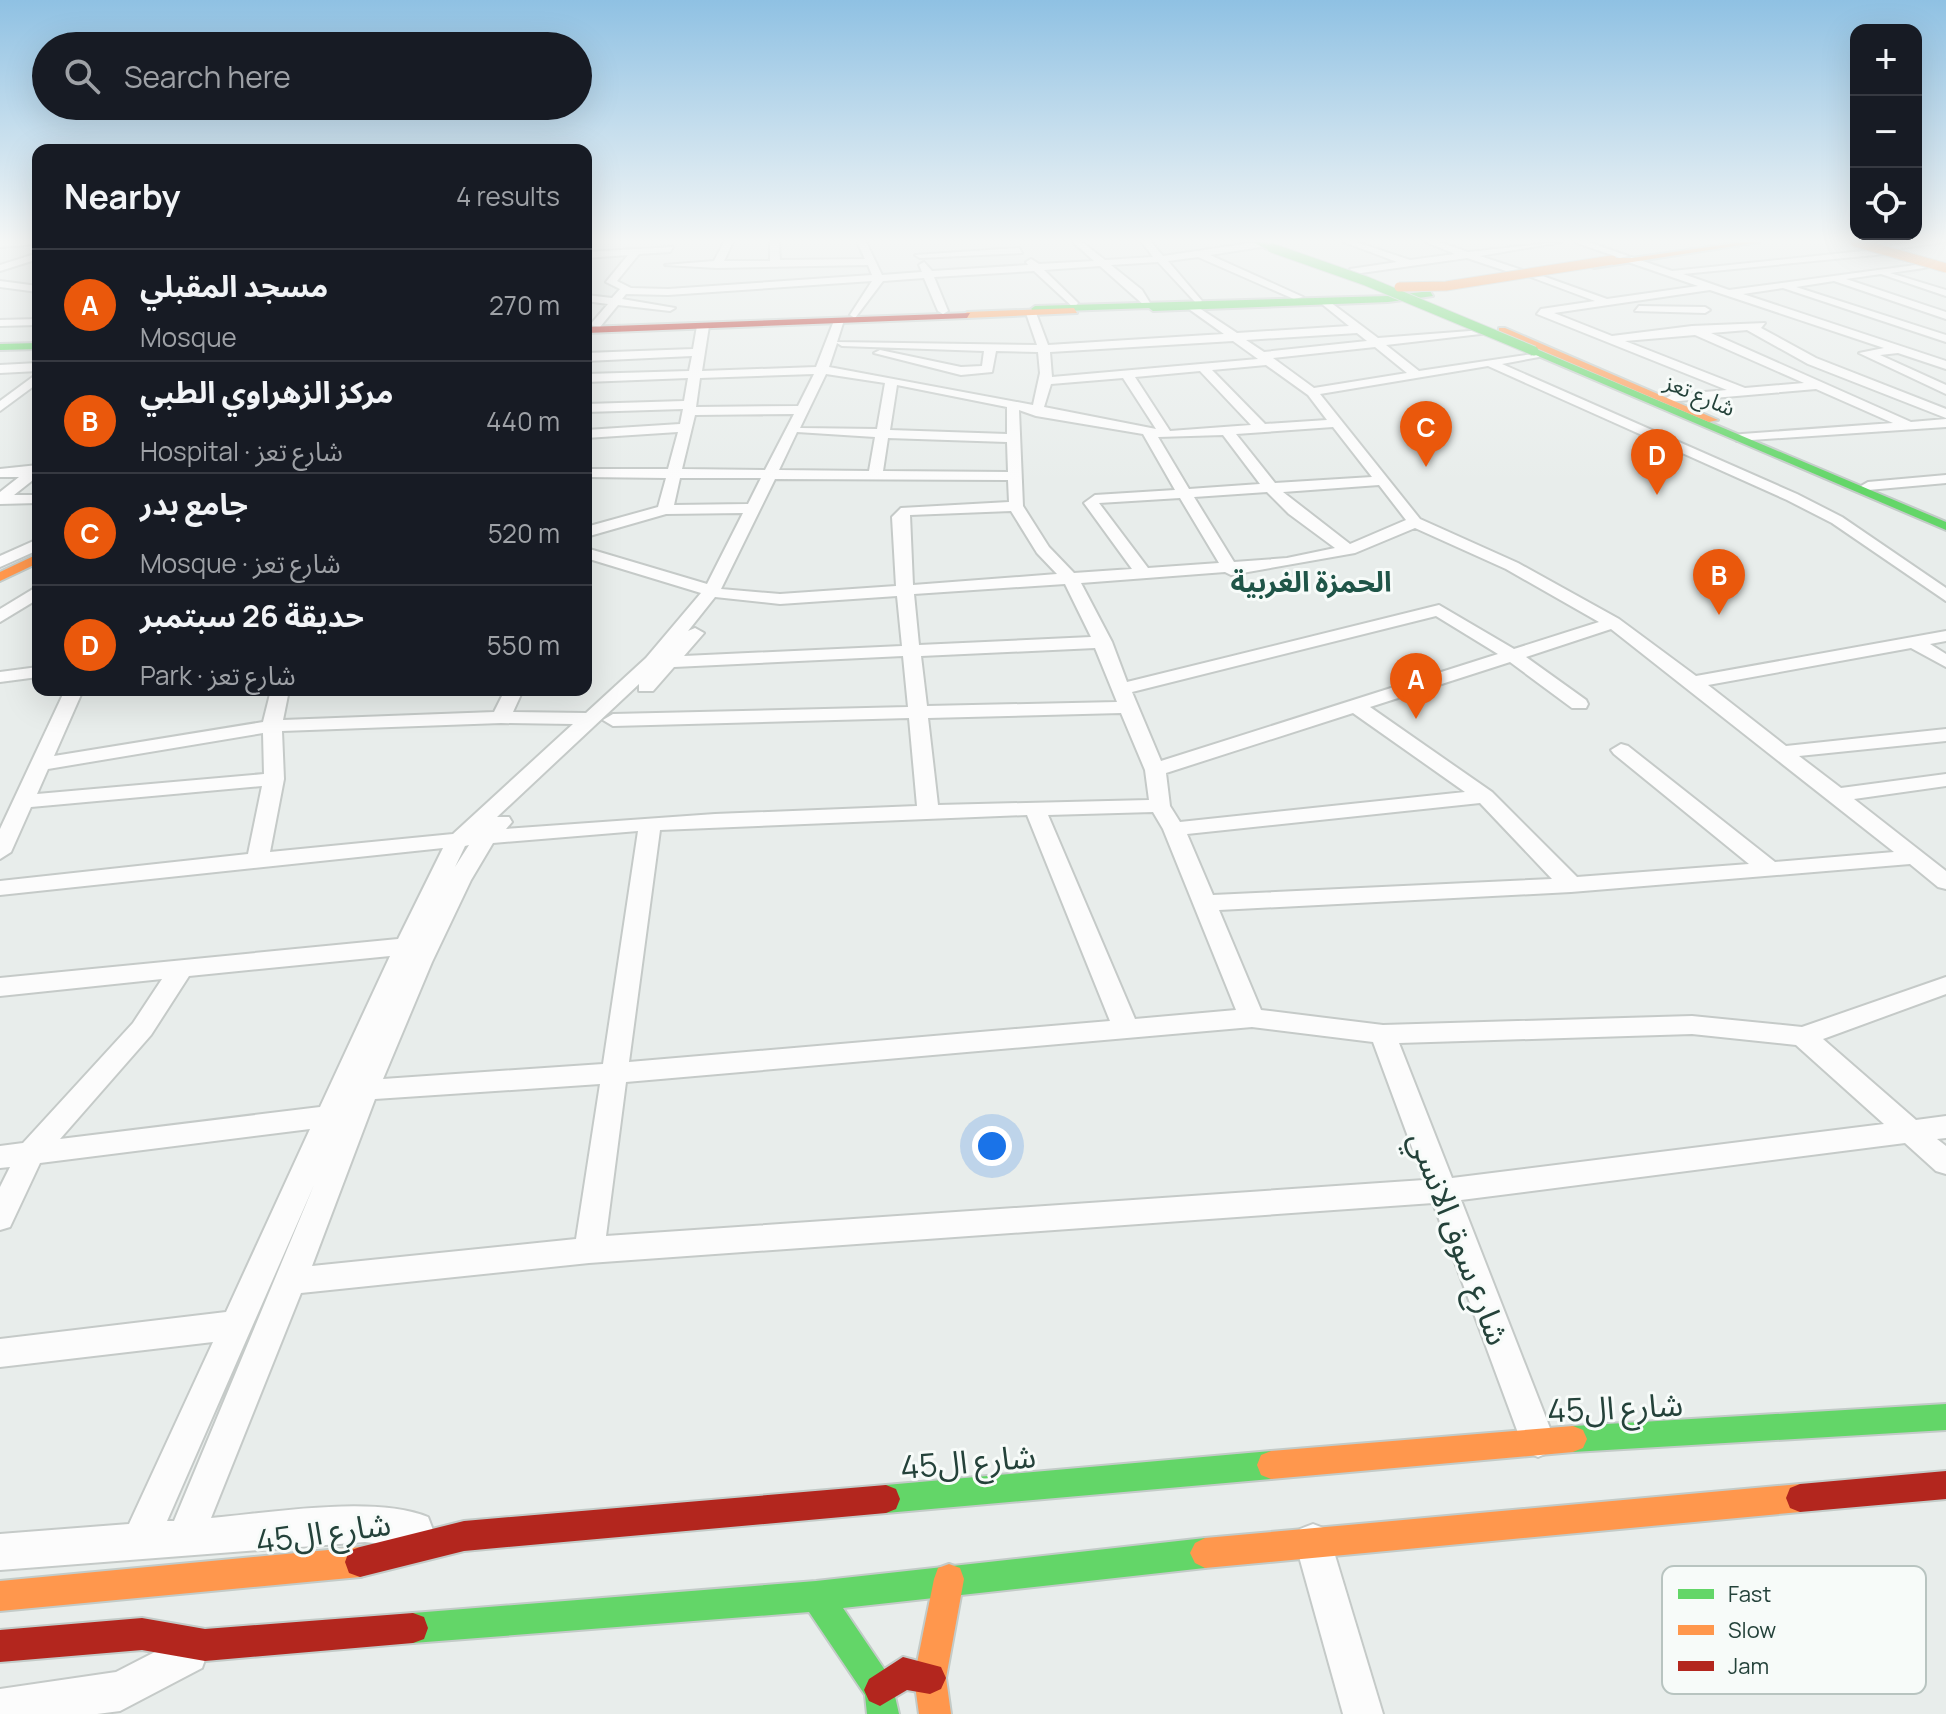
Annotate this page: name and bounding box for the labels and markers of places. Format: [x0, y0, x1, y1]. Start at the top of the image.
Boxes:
pin: C [1400, 401, 1452, 467]
pin: D [1631, 429, 1683, 495]
pin: B [1693, 549, 1745, 615]
pin: A [1390, 653, 1442, 719]

